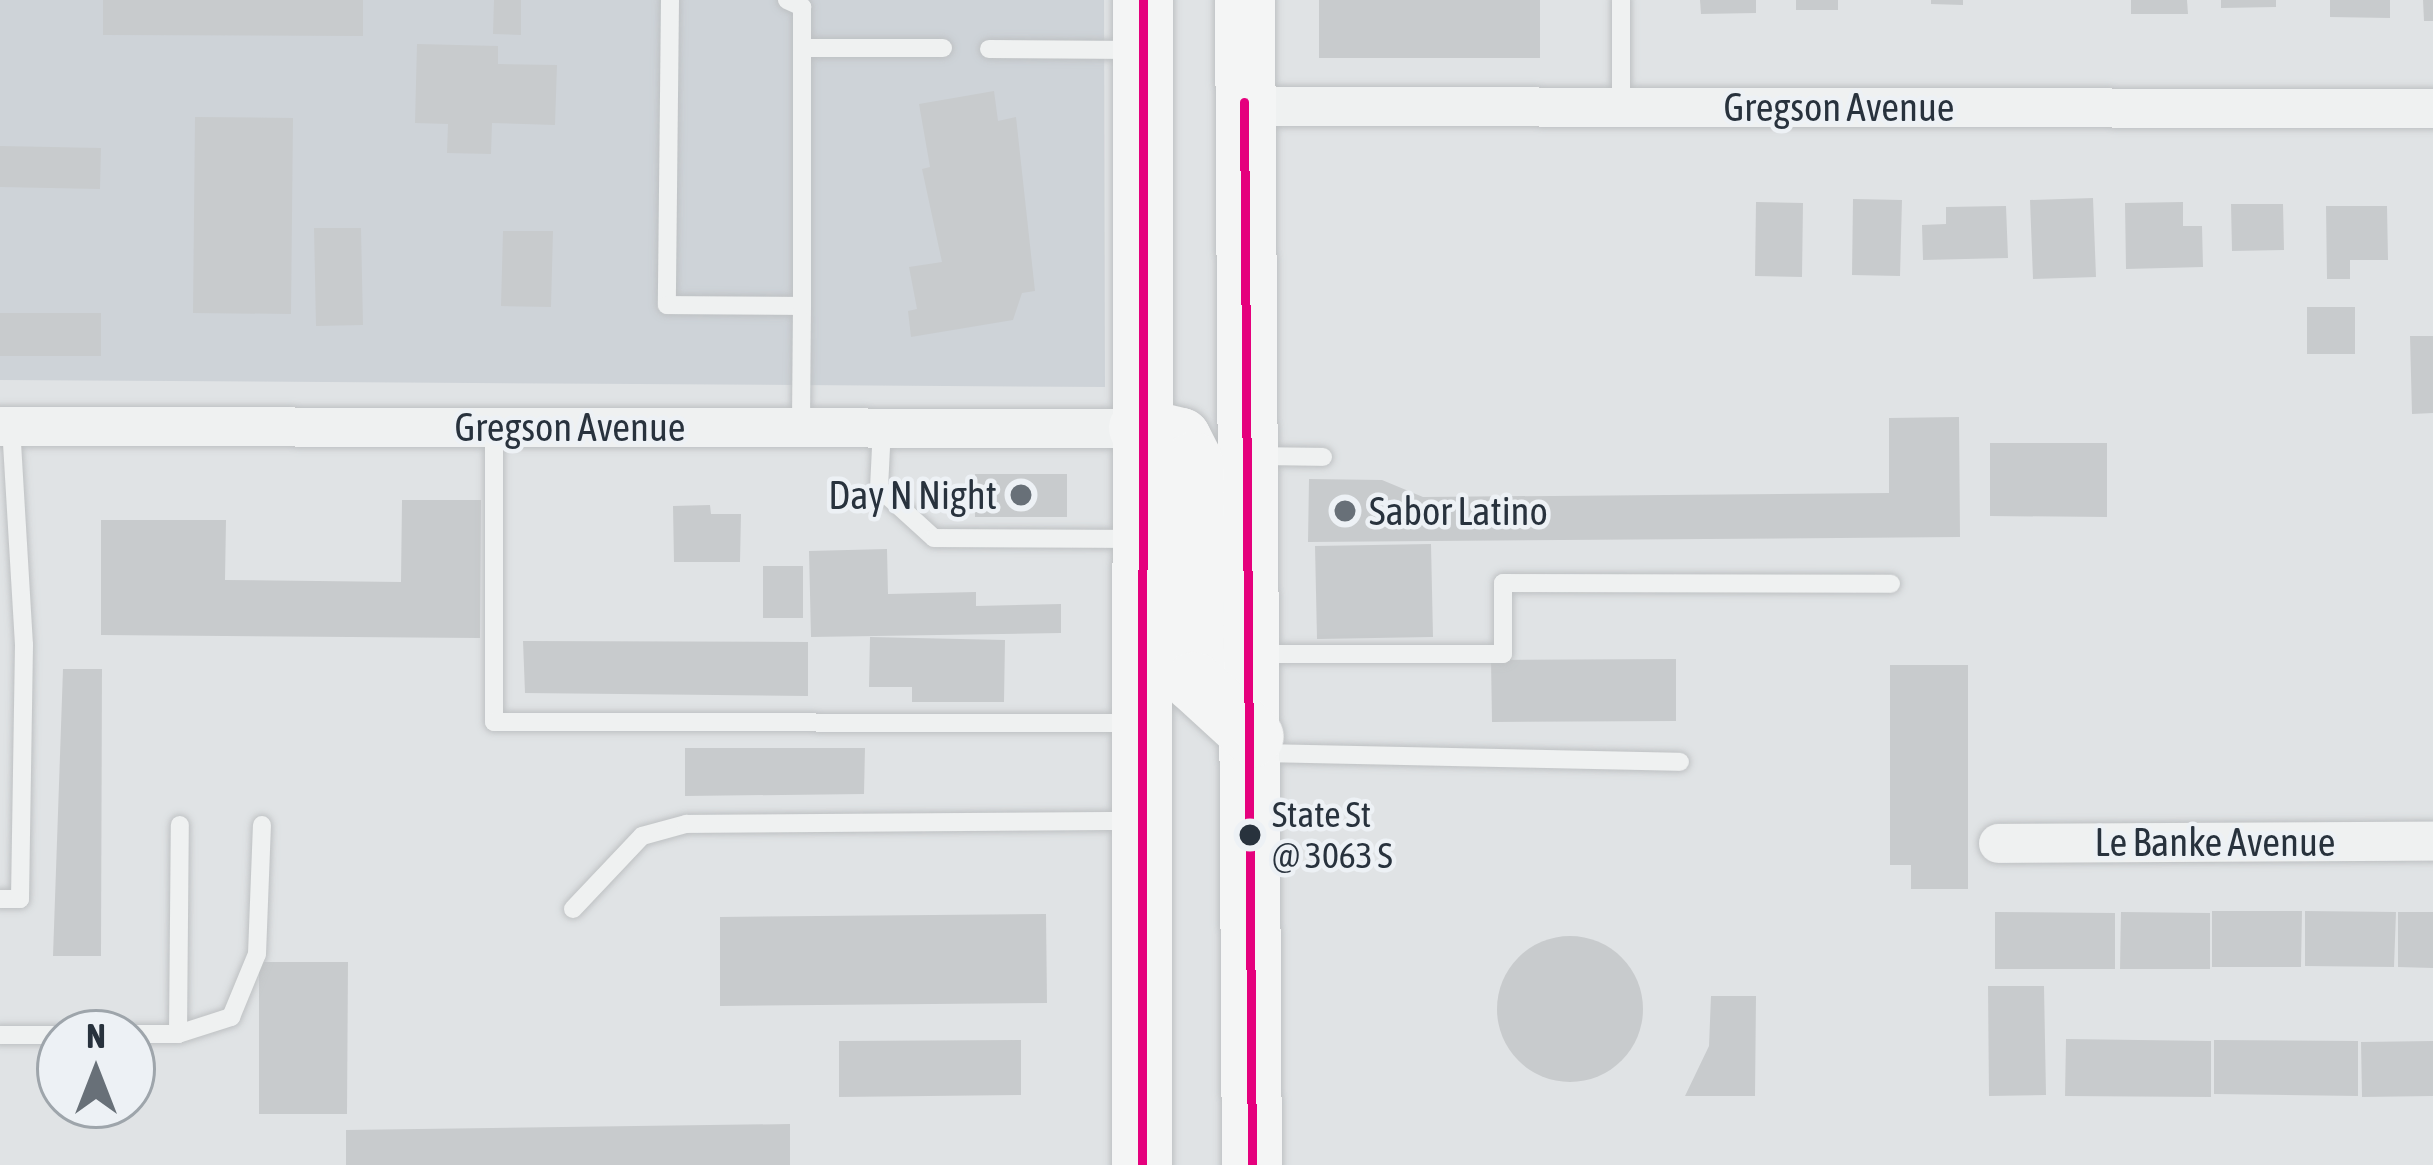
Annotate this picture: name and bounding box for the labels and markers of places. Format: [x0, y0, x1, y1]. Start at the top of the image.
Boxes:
place label: Day N Night [828, 472, 997, 518]
marker: Day N Night [1008, 482, 1034, 508]
place label: Sabor Latino [1369, 488, 1548, 534]
marker: Sabor Latino [1332, 498, 1358, 524]
place label: State St @ 3063 S [1272, 792, 1393, 877]
marker: State St @ 3063 S [1239, 824, 1261, 846]

